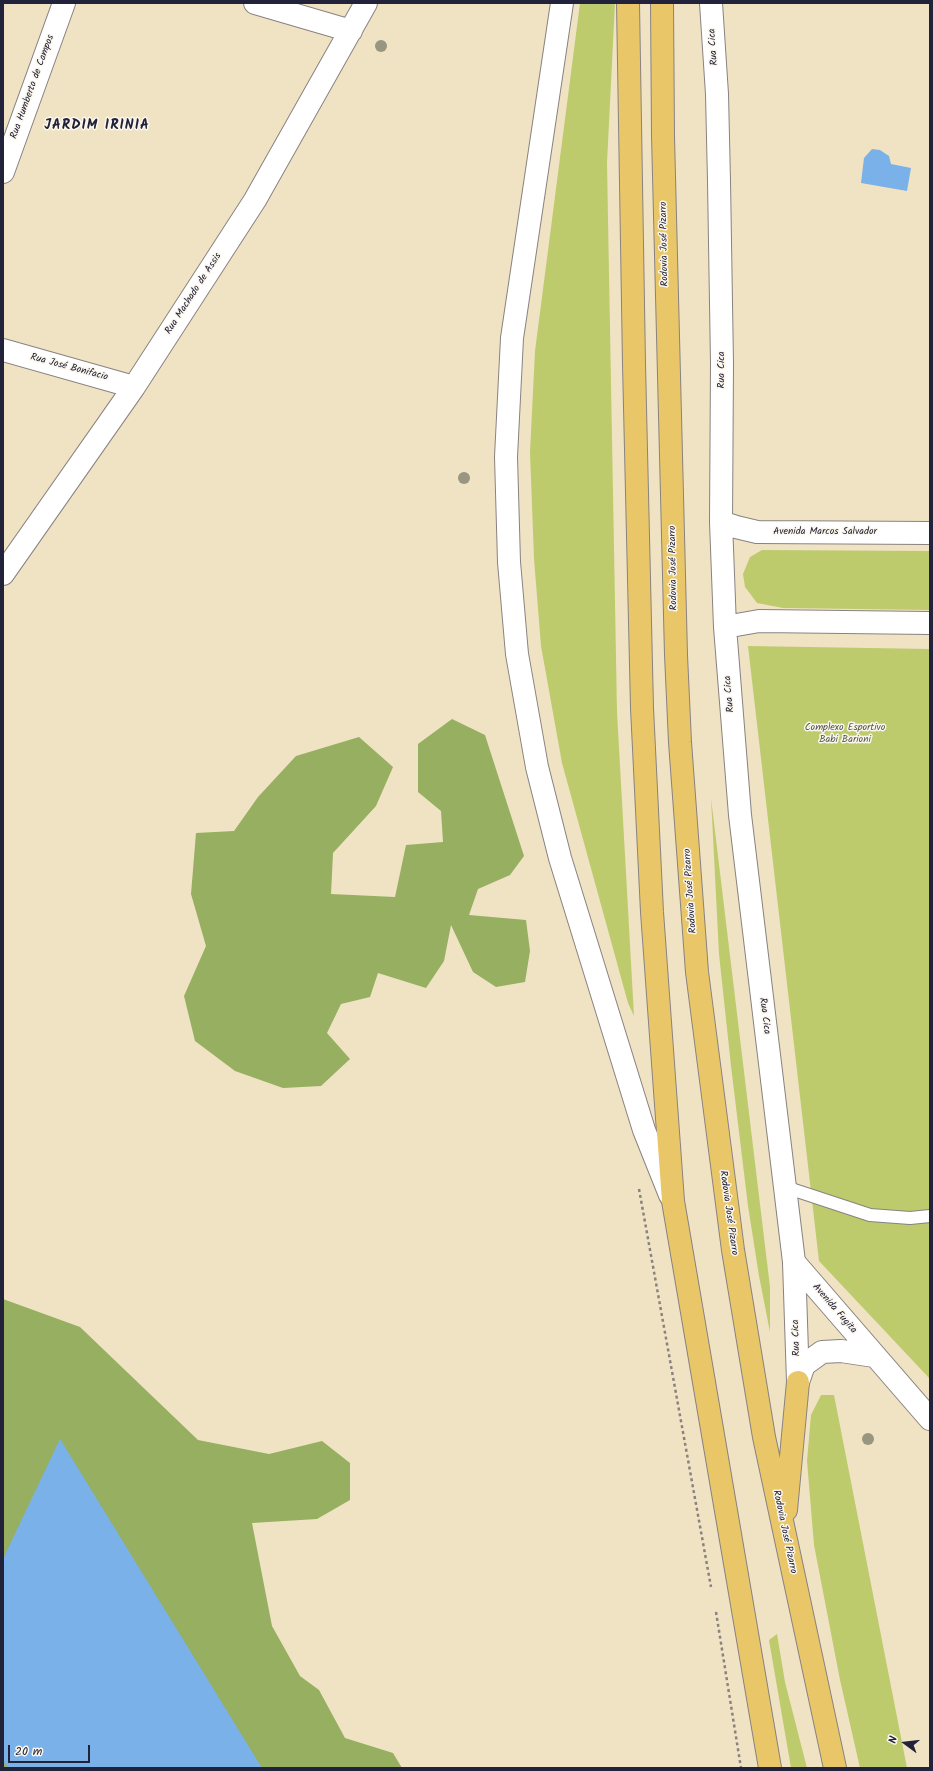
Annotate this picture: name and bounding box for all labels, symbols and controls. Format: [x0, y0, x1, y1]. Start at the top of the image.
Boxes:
street label: Rua Cica [707, 28, 721, 66]
street label: Rua Humberto de Campos [9, 33, 57, 141]
district label: JARDIM IRINIA [44, 119, 150, 135]
street label: Rodovia José Pizarro [658, 201, 672, 287]
street label: Rua Machado de Assis [163, 251, 225, 337]
street label: Rua José Bonifacio [29, 352, 109, 384]
street label: Rua Cica [716, 352, 728, 388]
street label: Rodovia José Pizarro [667, 525, 681, 611]
street label: Avenida Marcos Salvador [773, 526, 877, 538]
street label: Rua Cica [722, 675, 738, 713]
park label: Complexo Esportivo Babi Barioni [805, 722, 885, 746]
street label: Rodovia José Pizarro [682, 848, 700, 934]
street label: Rua Cica [756, 997, 772, 1035]
street label: Rodovia José Pizarro [716, 1170, 740, 1256]
street label: Avenida Fugita [809, 1282, 859, 1336]
street label: Rua Cica [790, 1319, 804, 1357]
street label: Rodovia José Pizarro [769, 1489, 799, 1575]
north arrow [885, 1723, 925, 1763]
text: N [884, 1734, 903, 1746]
scale bar [10, 1737, 92, 1763]
text: 20 m [15, 1742, 42, 1761]

